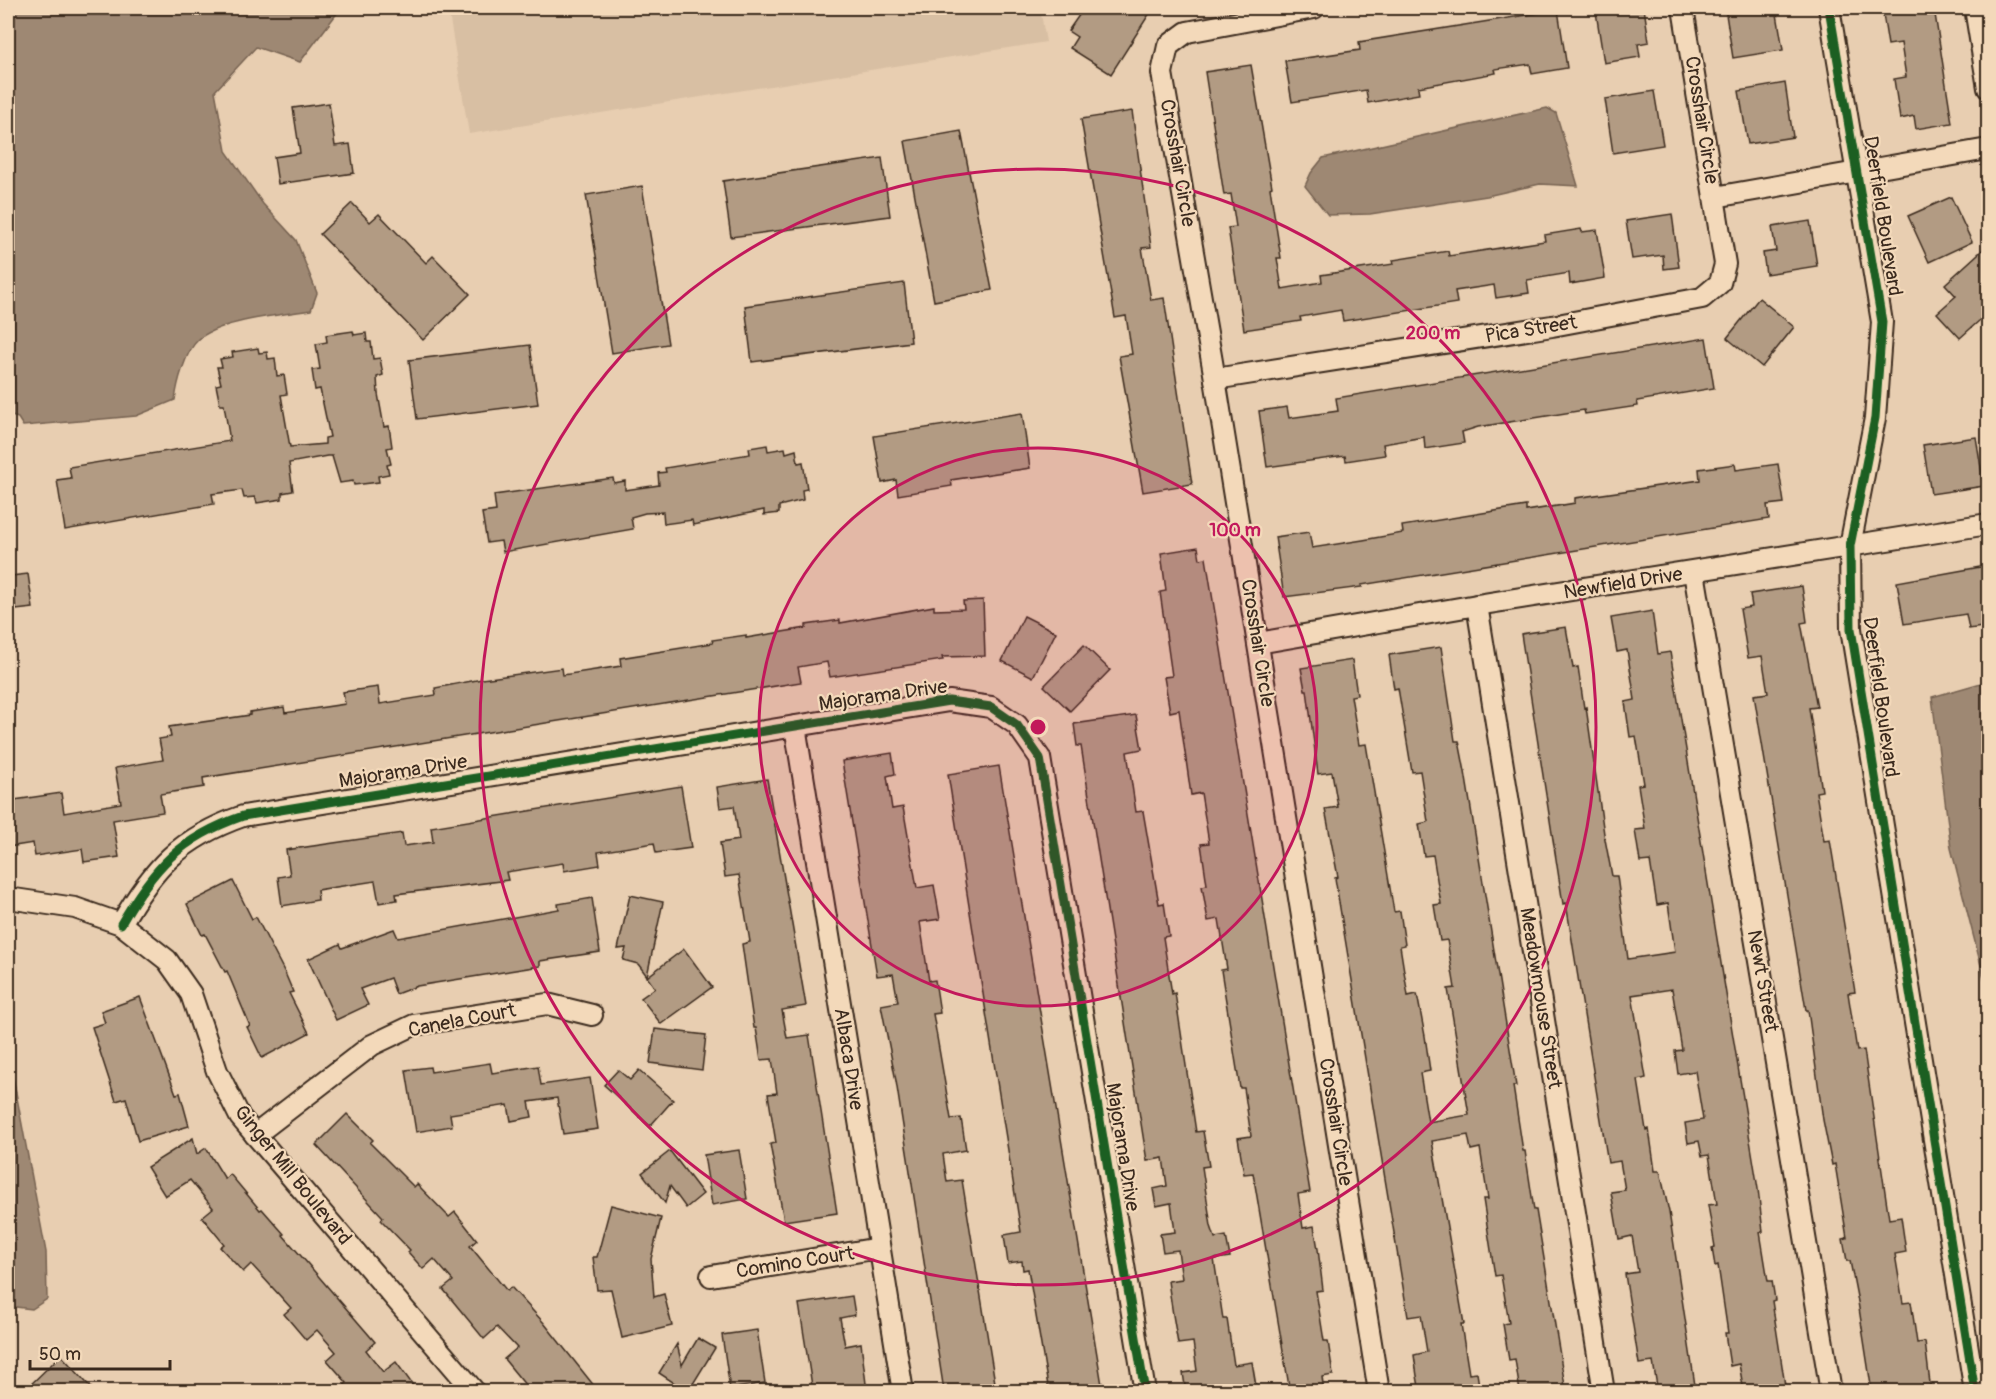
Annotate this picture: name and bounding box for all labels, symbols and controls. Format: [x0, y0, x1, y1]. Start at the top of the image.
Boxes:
street label: Crosshair Circle [1680, 54, 1724, 186]
street label: Crosshair Circle [1154, 97, 1202, 229]
street label: Deerfield Boulevard [1858, 134, 1908, 298]
street label: Pica Street [1483, 309, 1580, 349]
text: 200 m [1406, 322, 1460, 345]
text: 100 m [1209, 519, 1261, 542]
street label: Newfield Drive [1562, 561, 1684, 605]
street label: Crosshair Circle [1236, 577, 1280, 709]
street label: Deerfield Boulevard [1857, 615, 1905, 779]
street label: Majorama Drive [817, 674, 949, 716]
centre of rings [1028, 717, 1048, 737]
street label: Majorama Drive [337, 748, 469, 793]
street label: Meadowmouse Street [1514, 906, 1568, 1091]
street label: Newt Street [1742, 928, 1784, 1035]
street label: Canela Court [406, 997, 519, 1043]
street label: Albaca Drive [829, 1006, 869, 1112]
street label: Crosshair Circle [1314, 1056, 1358, 1188]
street label: Majorama Drive [1101, 1081, 1146, 1213]
street label: Ginger Mill Boulevard [229, 1100, 357, 1250]
street label: Comino Court [734, 1240, 857, 1284]
scale bar [30, 1333, 170, 1371]
text: 50 m [39, 1343, 81, 1366]

